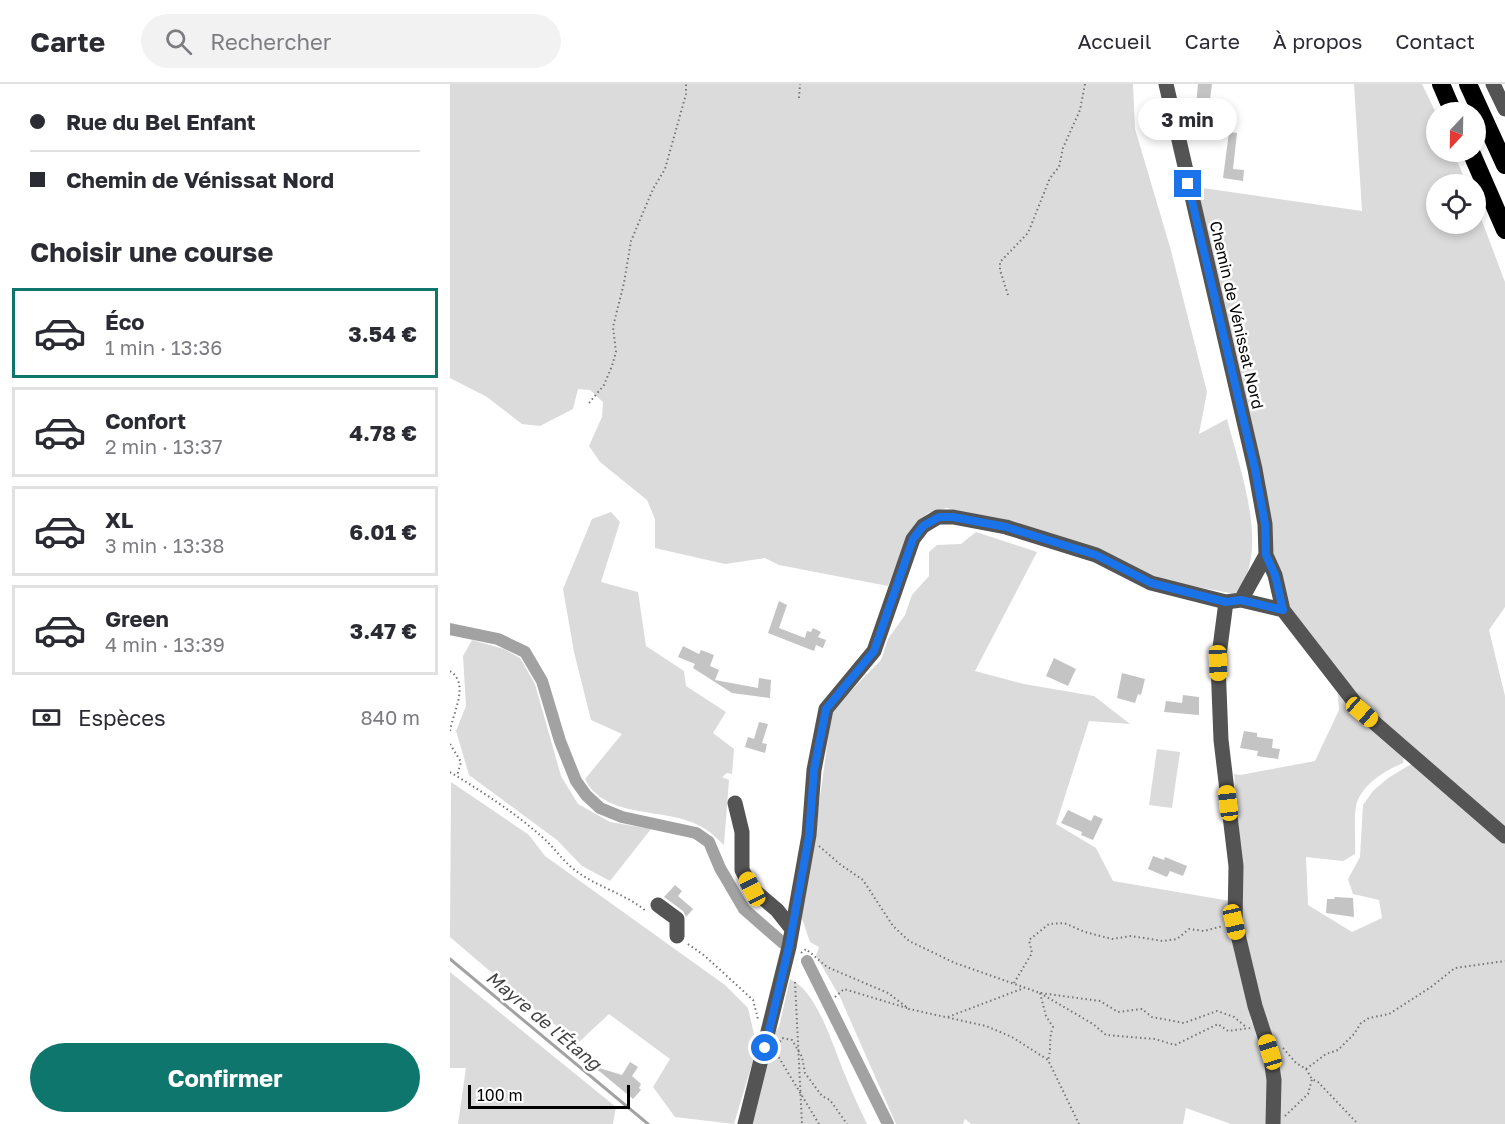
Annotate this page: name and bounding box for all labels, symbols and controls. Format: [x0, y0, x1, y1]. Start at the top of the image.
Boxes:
search box [141, 14, 561, 68]
text: Carte [30, 25, 105, 58]
icon: search [162, 25, 195, 58]
text: Rechercher [210, 28, 331, 55]
text: Accueil [1078, 28, 1151, 54]
text: Carte [1184, 28, 1240, 54]
text: À propos [1273, 28, 1362, 54]
text: Contact [1395, 28, 1475, 54]
callout: 3 min [1138, 97, 1238, 139]
north arrow [1426, 102, 1486, 162]
map controls [1426, 102, 1486, 234]
text: 3 min [1161, 107, 1214, 131]
text: Rue du Bel Enfant [66, 108, 256, 135]
text: Chemin de Vénissat Nord [66, 166, 334, 193]
route end [1174, 170, 1201, 197]
button: locate [1426, 174, 1486, 234]
street label: Chemin de Vénissat Nord [1206, 219, 1268, 411]
text: Choisir une course [30, 236, 273, 268]
icon: car [33, 306, 87, 360]
text: Éco [105, 308, 144, 335]
text: 3.54 € [348, 320, 417, 347]
text: 1 min · 13:36 [105, 335, 222, 359]
icon: car [33, 405, 87, 459]
text: Confort [105, 407, 186, 434]
text: 4.78 € [349, 419, 417, 446]
text: 2 min · 13:37 [105, 434, 223, 458]
icon: car [33, 504, 87, 558]
text: XL [105, 506, 133, 533]
text: 6.01 € [349, 518, 417, 545]
text: 3 min · 13:38 [105, 533, 224, 557]
icon: car [33, 603, 87, 657]
text: Green [105, 605, 169, 632]
text: 3.47 € [350, 617, 417, 644]
text: 4 min · 13:39 [105, 632, 225, 656]
car [1208, 645, 1228, 681]
car [1343, 693, 1381, 731]
icon: cash [30, 701, 63, 734]
text: Espèces [78, 704, 166, 731]
text: 840 m [361, 705, 420, 729]
car [1217, 784, 1239, 822]
car [736, 869, 768, 909]
car [1221, 902, 1247, 942]
water label: Mayre de l'Étang [482, 966, 607, 1076]
car [1256, 1032, 1284, 1072]
route start [751, 1034, 778, 1061]
button: Confirmer [30, 1043, 420, 1112]
scale bar [468, 1082, 630, 1110]
text: 100 m [477, 1085, 523, 1105]

